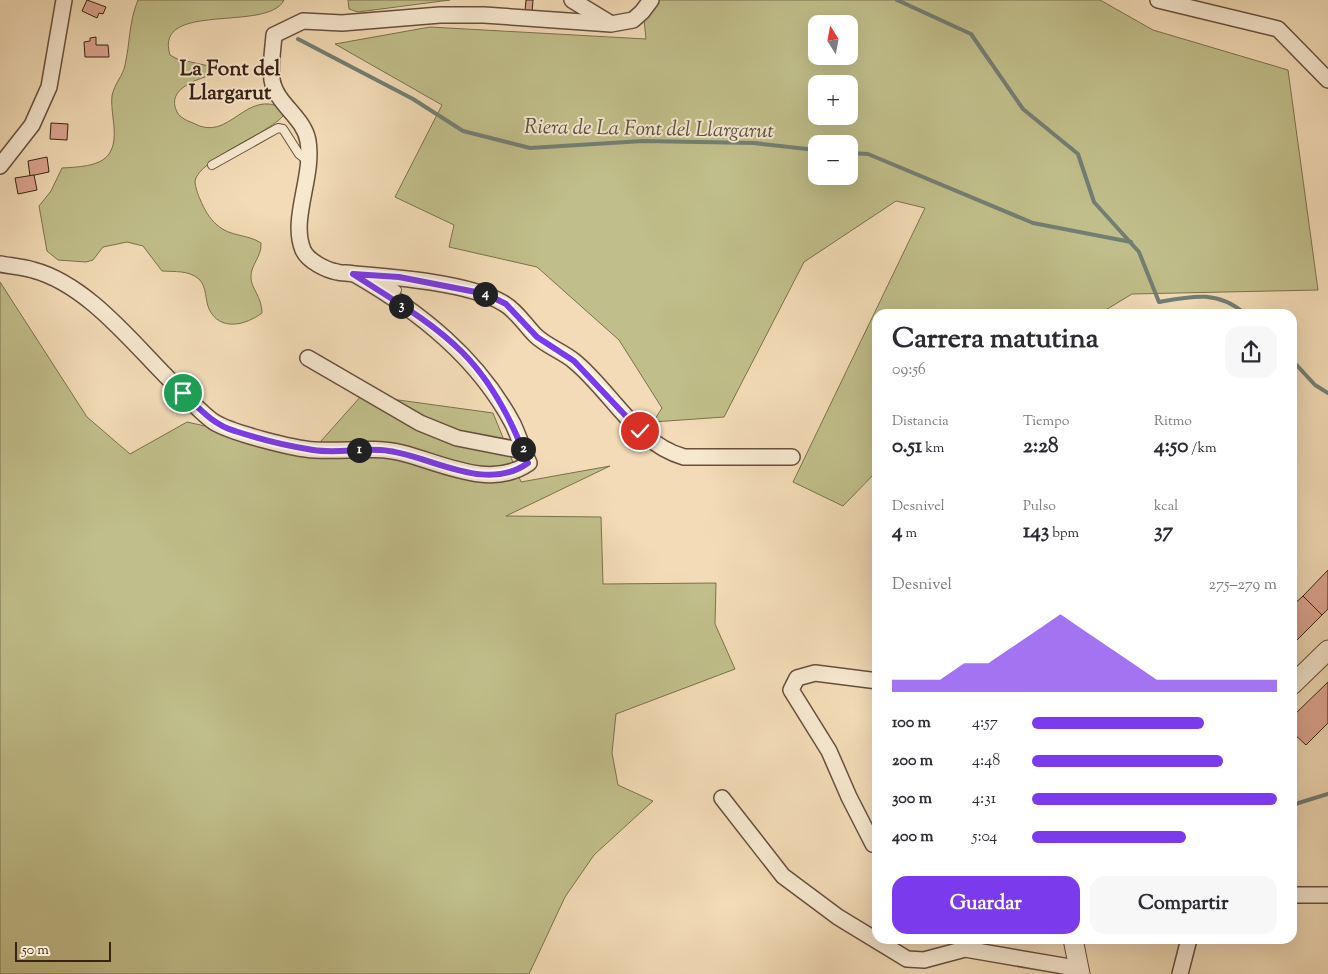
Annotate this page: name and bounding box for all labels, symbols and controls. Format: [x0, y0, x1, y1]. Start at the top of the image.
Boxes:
north arrow [808, 15, 858, 65]
map controls [808, 15, 858, 185]
district label: La Font del Llargarut [180, 55, 280, 109]
button: + [808, 75, 858, 125]
water label: Riera de La Font del Llargarut [524, 113, 774, 147]
button: − [808, 135, 858, 185]
pin: 4 [472, 282, 498, 306]
text: 4 [482, 284, 489, 304]
pin: 3 [388, 294, 414, 318]
text: 3 [399, 296, 404, 316]
text: Carrera matutina [892, 320, 1099, 360]
button: share [1225, 326, 1277, 378]
text: 09:56 [892, 359, 926, 382]
pin [162, 372, 204, 414]
icon: arrive [169, 379, 197, 407]
pin [619, 410, 661, 452]
text: Distancia [892, 412, 949, 432]
text: Tiempo [1023, 412, 1069, 432]
text: Ritmo [1154, 412, 1192, 432]
icon: check [626, 417, 654, 445]
text: 0.51 [892, 432, 922, 462]
text: 2:28 [1023, 432, 1059, 462]
text: 4:50 [1154, 432, 1188, 462]
pin: 2 [510, 436, 536, 462]
pin: 1 [346, 438, 372, 462]
text: 2 [520, 439, 527, 459]
text: km [922, 439, 944, 459]
text: /km [1188, 439, 1217, 459]
text: 1 [357, 440, 362, 460]
text: Desnivel [892, 497, 945, 517]
text: Pulso [1023, 497, 1056, 517]
text: kcal [1154, 497, 1178, 517]
text: 4 [892, 517, 903, 547]
text: 143 [1023, 517, 1049, 547]
text: 37 [1154, 517, 1173, 547]
text: m [903, 524, 917, 544]
text: bpm [1049, 524, 1079, 544]
text: Desnivel [892, 574, 952, 597]
text: 275–279 m [1209, 574, 1277, 597]
text: 100 m [892, 712, 931, 735]
text: 4:57 [972, 712, 998, 735]
text: 200 m [892, 750, 933, 773]
text: 4:48 [972, 750, 1000, 773]
text: 300 m [892, 788, 932, 811]
text: 4:31 [972, 788, 996, 811]
text: 400 m [892, 826, 934, 849]
text: 5:04 [972, 826, 997, 849]
button: Guardar [892, 876, 1080, 934]
button: Compartir [1090, 876, 1277, 934]
scale bar [15, 939, 111, 962]
text: 50 m [22, 941, 49, 961]

